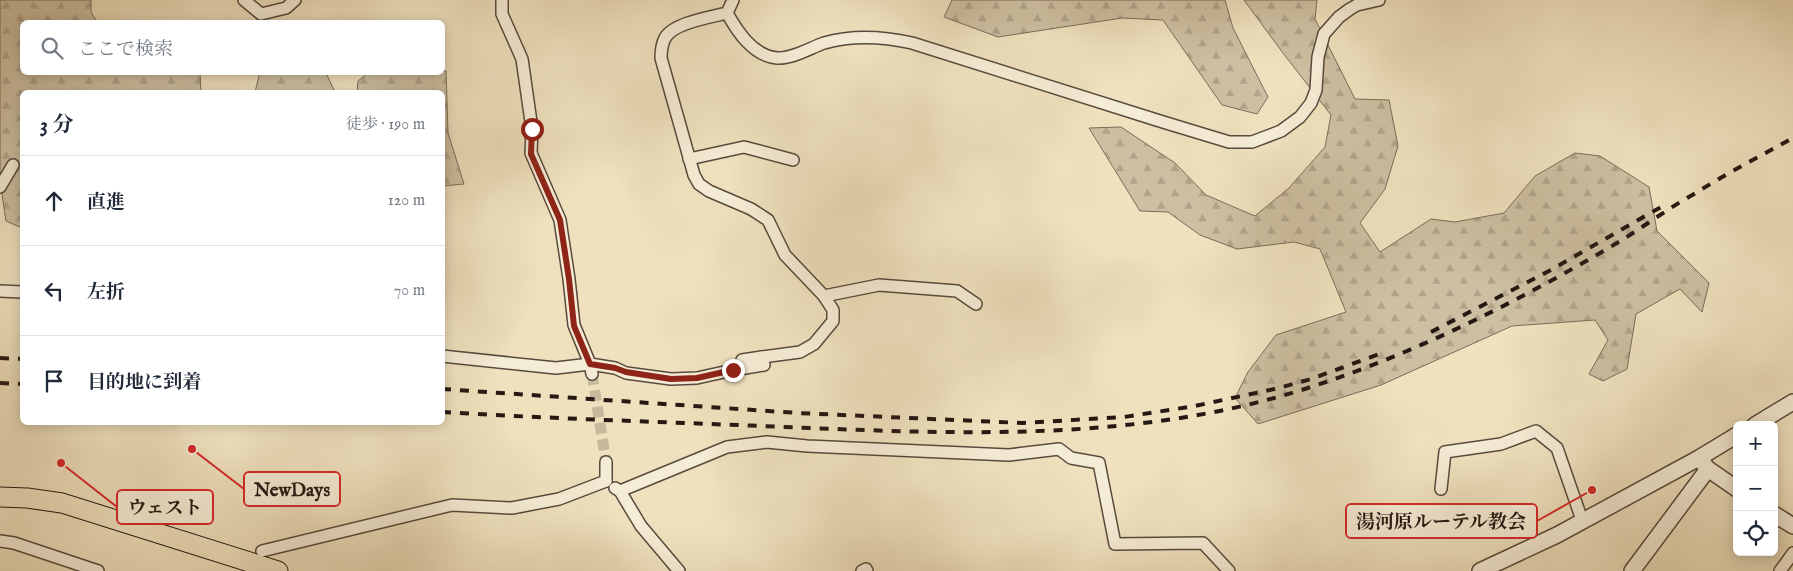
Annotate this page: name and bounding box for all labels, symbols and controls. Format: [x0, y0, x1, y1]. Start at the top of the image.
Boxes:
search box [20, 20, 445, 75]
icon: search [38, 34, 66, 62]
text: ここで検索 [78, 38, 173, 62]
text: 3 分 [40, 112, 73, 139]
text: 徒歩 · 190 m [346, 115, 425, 135]
route start [521, 118, 544, 141]
icon: ahead [40, 187, 68, 215]
text: 直進 [87, 191, 125, 215]
text: 120 m [388, 191, 425, 211]
icon: left [40, 277, 68, 305]
text: 左折 [87, 281, 125, 305]
text: 70 m [394, 281, 425, 301]
route end [722, 359, 745, 382]
icon: arrive [40, 367, 68, 395]
text: 目的地に到着 [87, 371, 201, 395]
map controls [1733, 421, 1778, 556]
button: + [1733, 421, 1778, 466]
button: − [1733, 466, 1778, 511]
callout: NewDays [244, 472, 340, 506]
text: NewDays [253, 479, 330, 503]
callout: ウェスト [117, 490, 213, 524]
text: ウェスト [127, 497, 203, 521]
callout: 湯河原ルーテル教会 [1346, 504, 1537, 538]
text: 湯河原ルーテル教会 [1356, 511, 1526, 535]
button: locate [1733, 511, 1778, 556]

